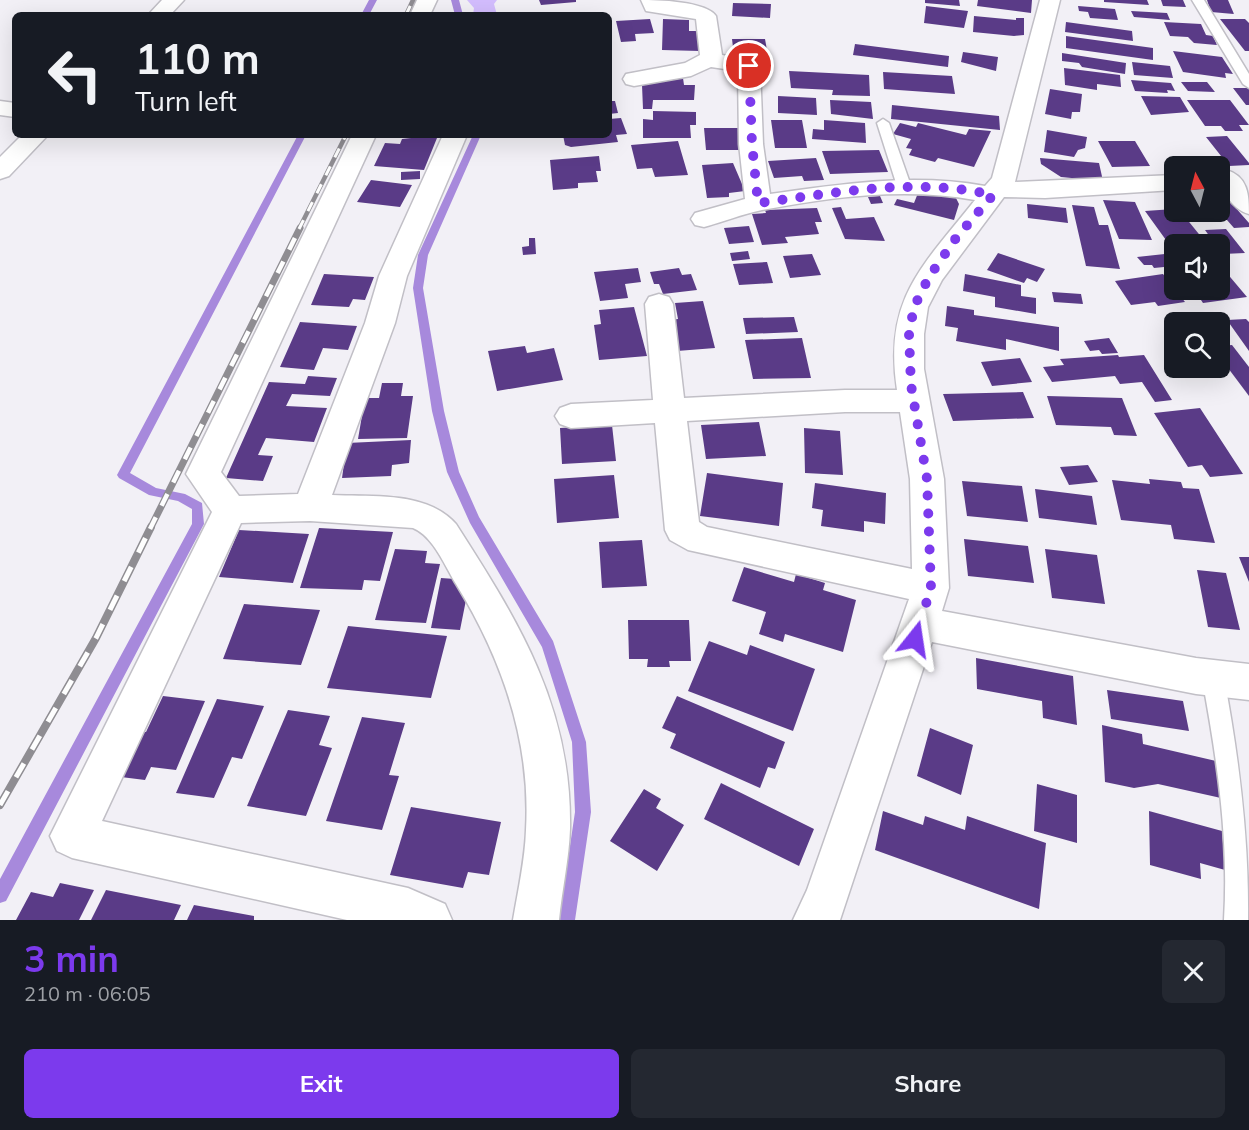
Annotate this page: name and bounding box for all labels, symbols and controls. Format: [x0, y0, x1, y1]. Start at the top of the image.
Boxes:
text: 110 m [135, 32, 260, 85]
icon: left [36, 36, 114, 114]
pin [723, 40, 774, 91]
icon: arrive [732, 49, 765, 82]
text: Turn left [135, 84, 237, 118]
north arrow [1164, 156, 1230, 222]
map controls [1164, 156, 1230, 378]
button: sound [1164, 234, 1230, 300]
button: search [1164, 312, 1230, 378]
position arrow [883, 607, 947, 671]
text: 3 min [24, 936, 119, 981]
button: close [1162, 940, 1225, 1003]
text: 210 m · 06:05 [24, 981, 150, 1006]
button: Exit [24, 1049, 619, 1118]
button: Share [631, 1049, 1225, 1118]

